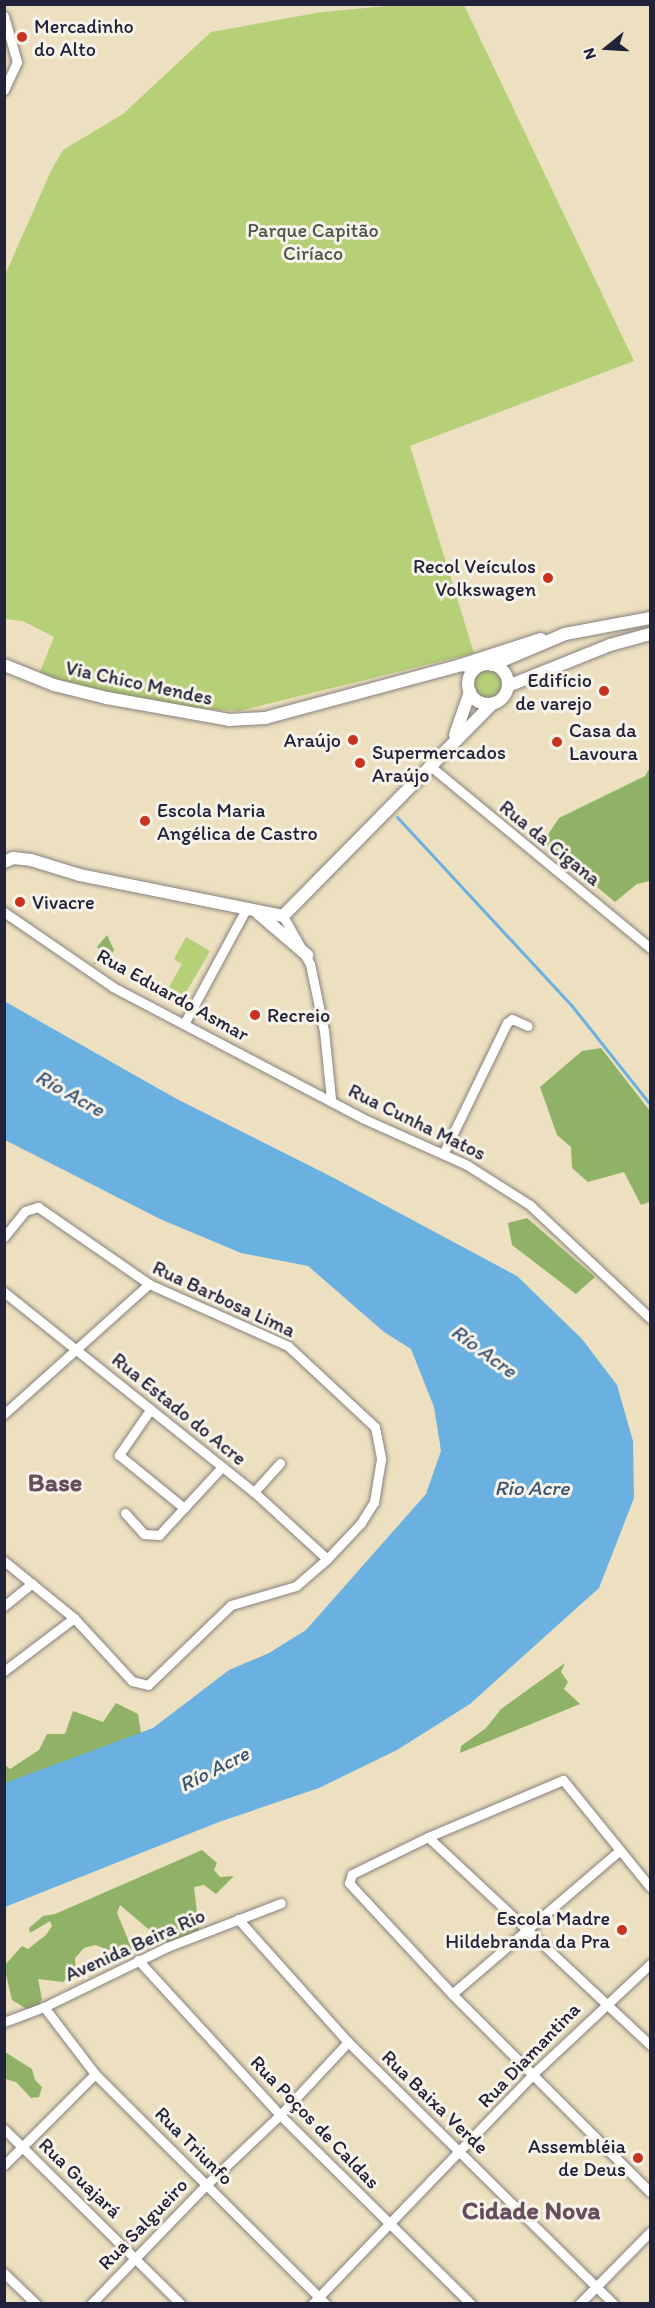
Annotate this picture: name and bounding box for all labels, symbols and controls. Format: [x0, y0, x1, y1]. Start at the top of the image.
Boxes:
place label: Mercadinho do Alto [34, 14, 134, 61]
north arrow [577, 18, 637, 78]
marker: Mercadinho do Alto [15, 30, 29, 44]
text: N [579, 46, 600, 62]
park label: Parque Capitão Ciríaco [247, 219, 379, 266]
place label: Recol Veículos Volkswagen [414, 554, 536, 601]
marker: Recol Veículos Volkswagen [541, 571, 555, 585]
street label: Via Chico Mendes [63, 656, 215, 710]
place label: Edifício de varejo [515, 668, 592, 715]
marker: Edifício de varejo [597, 684, 611, 698]
place label: Casa da Lavoura [569, 718, 638, 765]
place label: Araújo [284, 728, 341, 752]
marker: Araújo [346, 733, 360, 747]
marker: Casa da Lavoura [550, 735, 564, 749]
place label: Supermercados Araújo [372, 740, 506, 787]
marker: Supermercados Araújo [353, 756, 367, 770]
street label: Rua da Cigana [495, 795, 605, 891]
place label: Escola Maria Angélica de Castro [157, 798, 318, 845]
marker: Escola Maria Angélica de Castro [138, 814, 152, 828]
place label: Vivacre [32, 890, 95, 914]
marker: Vivacre [13, 895, 27, 909]
street label: Rua Eduardo Asmar [93, 943, 253, 1047]
place label: Recreio [267, 1003, 330, 1027]
marker: Recreio [248, 1008, 262, 1022]
water label: Río Acre [31, 1064, 109, 1122]
street label: Rua Cunha Matos [344, 1078, 490, 1166]
street label: Rua Barbosa Lima [149, 1255, 299, 1343]
water label: Río Acre [446, 1319, 522, 1383]
street label: Rua Estado do Acre [107, 1347, 251, 1471]
district label: Base [28, 1467, 82, 1499]
water label: Rio Acre [495, 1475, 569, 1501]
water label: Río Acre [175, 1741, 253, 1797]
street label: Avenida Beira Rio [61, 1903, 209, 1987]
place label: Escola Madre Hildebranda da Pra [444, 1906, 610, 1953]
marker: Escola Madre Hildebranda da Pra [615, 1923, 629, 1937]
street label: Rua Diamantina [473, 1997, 585, 2113]
street label: Rua Baixa Verde [377, 2045, 493, 2159]
street label: Rua Poços de Caldas [246, 2051, 384, 2193]
street label: Rua Triunfo [150, 2102, 238, 2190]
street label: Rua Guajará [34, 2133, 126, 2223]
place label: Assembléia de Deus [528, 2134, 626, 2181]
marker: Assembléia de Deus [631, 2151, 645, 2165]
street label: Rua Salgueiro [93, 2173, 193, 2275]
district label: Cidade Nova [462, 2195, 600, 2227]

